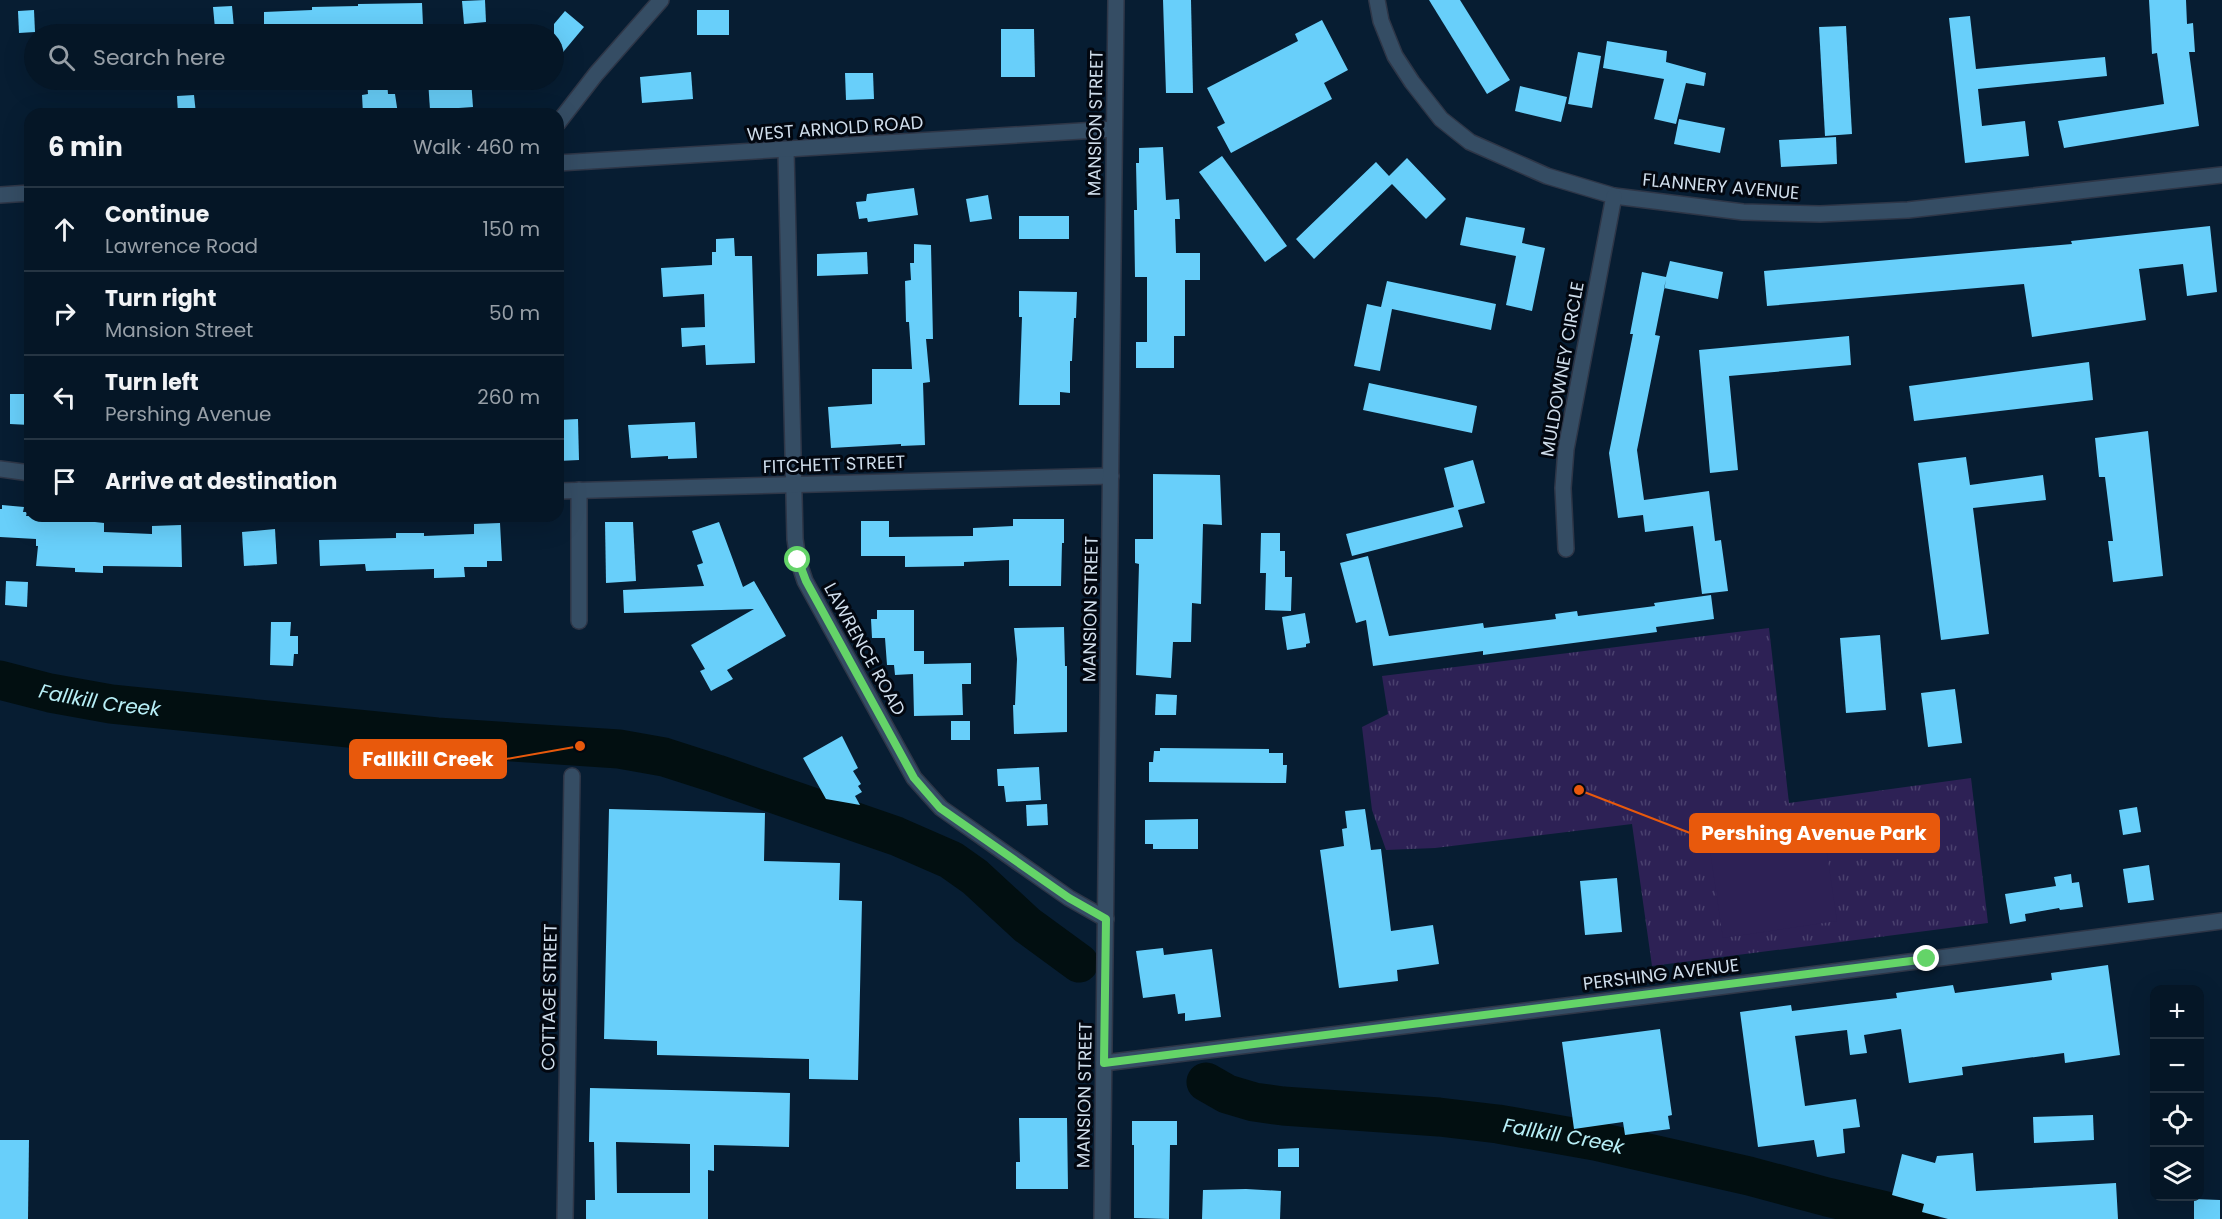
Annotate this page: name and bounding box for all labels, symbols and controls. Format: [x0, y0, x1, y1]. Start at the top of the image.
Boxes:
search box [24, 24, 564, 90]
icon: search [45, 41, 78, 74]
text: Search here [93, 42, 226, 73]
street label: MANSION STREET [1081, 49, 1109, 196]
street label: WEST ARNOLD ROAD [746, 109, 924, 147]
text: 6 min [48, 129, 123, 165]
text: Walk · 460 m [413, 133, 540, 161]
street label: FLANNERY AVENUE [1642, 167, 1800, 205]
text: Continue [105, 199, 209, 230]
icon: ahead [48, 213, 81, 246]
text: 150 m [483, 215, 540, 243]
text: Lawrence Road [105, 232, 258, 260]
street label: MULDOWNEY CIRCLE [1534, 280, 1590, 458]
text: Turn right [105, 283, 216, 314]
icon: right [48, 297, 81, 330]
text: 50 m [489, 299, 540, 327]
text: Mansion Street [105, 316, 253, 344]
text: Turn left [105, 367, 199, 398]
icon: left [48, 381, 81, 414]
text: 260 m [477, 383, 540, 411]
text: Pershing Avenue [105, 400, 271, 428]
street label: FITCHETT STREET [762, 449, 906, 479]
icon: arrive [48, 465, 81, 498]
text: Arrive at destination [105, 466, 337, 497]
street label: MANSION STREET [1076, 535, 1104, 682]
route start [784, 546, 810, 572]
street label: LAWRENCE ROAD [818, 578, 912, 720]
water label: Fallkill Creek [36, 677, 163, 723]
callout: Fallkill Creek [350, 740, 506, 778]
text: Fallkill Creek [362, 745, 494, 773]
callout: Pershing Avenue Park [1690, 814, 1939, 852]
text: Pershing Avenue Park [1701, 819, 1927, 847]
street label: COTTAGE STREET [535, 923, 563, 1071]
route end [1913, 945, 1939, 971]
street label: PERSHING AVENUE [1582, 952, 1740, 996]
map controls [2150, 985, 2204, 1201]
button: + [2150, 985, 2204, 1039]
street label: MANSION STREET [1070, 1021, 1098, 1168]
button: − [2150, 1039, 2204, 1093]
button: locate [2150, 1093, 2204, 1147]
water label: Fallkill Creek [1501, 1111, 1628, 1162]
button: layers [2150, 1147, 2204, 1201]

